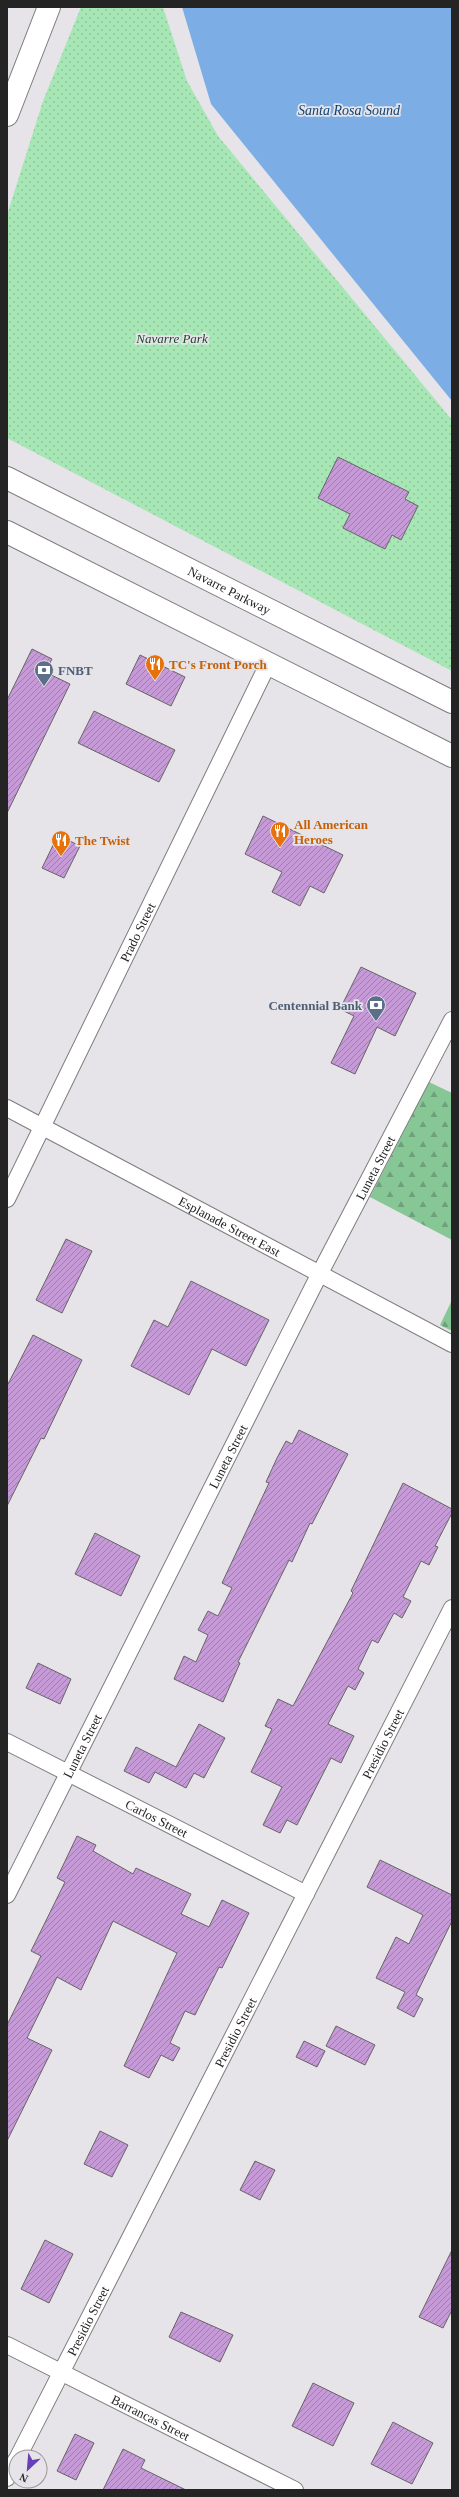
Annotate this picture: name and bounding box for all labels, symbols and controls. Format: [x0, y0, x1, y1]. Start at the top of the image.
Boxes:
water label: Santa Rosa Sound [298, 103, 401, 118]
park label: Navarre Park [135, 331, 208, 346]
street label: Navarre Parkway [186, 563, 274, 617]
restaurant icon: TC's Front Porch [144, 653, 166, 681]
place label: TC's Front Porch [169, 657, 268, 672]
bank icon: FNBT [33, 659, 55, 687]
place label: FNBT [58, 663, 93, 678]
place label: All American Heroes [294, 817, 369, 847]
restaurant icon: All American Heroes [269, 820, 291, 848]
restaurant icon: The Twist [50, 829, 72, 857]
place label: The Twist [75, 833, 130, 848]
street label: Prado Street [116, 900, 158, 964]
bank icon: Centennial Bank [365, 994, 387, 1022]
place label: Centennial Bank [268, 998, 363, 1013]
street label: Luneta Street [352, 1133, 398, 1202]
street label: Esplanade Street East [176, 1193, 283, 1259]
street label: Luneta Street [205, 1422, 250, 1491]
street label: Presidio Street [359, 1706, 407, 1781]
street label: Luneta Street [60, 1711, 105, 1780]
street label: Carlos Street [123, 1796, 191, 1840]
street label: Presidio Street [211, 1995, 259, 2070]
street label: Presidio Street [64, 2283, 112, 2358]
street label: Barrancas Street [109, 2391, 193, 2444]
north arrow [8, 2449, 48, 2489]
text: N [17, 2471, 30, 2485]

